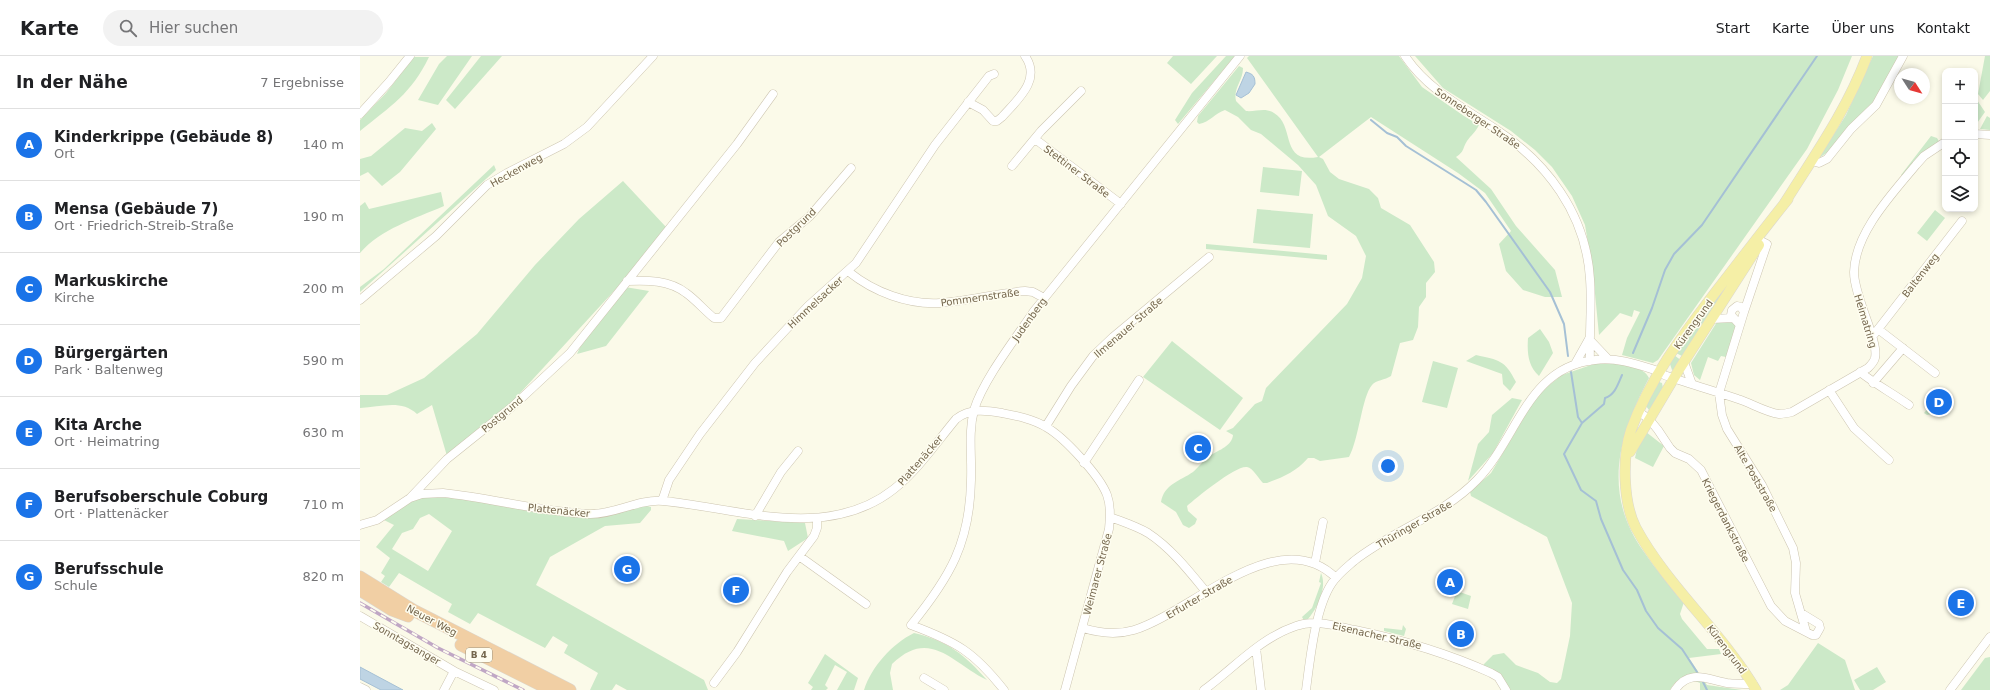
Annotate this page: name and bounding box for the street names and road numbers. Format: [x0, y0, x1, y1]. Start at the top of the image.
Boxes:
street label: Sonneberger Straße [1433, 86, 1522, 151]
street label: Stettiner Straße [1042, 143, 1112, 200]
street label: Heckenweg [488, 152, 544, 189]
street label: Postgrund [774, 206, 818, 249]
street label: Baltenweg [1900, 251, 1941, 300]
street label: Himmelsacker [786, 273, 846, 331]
street label: Pommernstraße [940, 287, 1020, 308]
street label: Heimatring [1852, 293, 1879, 349]
street label: Judenberg [1009, 295, 1049, 344]
street label: Ilmenauer Straße [1092, 295, 1165, 360]
street label: Kürengrund [1672, 297, 1715, 351]
street label: Postgrund [479, 394, 525, 435]
street label: Plattenäcker [896, 432, 946, 488]
street label: Alte Poststraße [1732, 443, 1779, 514]
street label: Kriegerdankstraße [1700, 477, 1751, 564]
street label: Thüringer Straße [1374, 498, 1454, 551]
street label: Plattenäcker [527, 502, 592, 519]
street label: Weimarer Straße [1081, 532, 1114, 616]
street label: Erfurter Straße [1164, 574, 1234, 621]
street label: Neuer Weg [405, 603, 459, 638]
street label: Sonntagsanger [371, 620, 443, 668]
street label: Eisenacher Straße [1331, 620, 1423, 651]
street label: Kürengrund [1705, 623, 1749, 676]
road number: B 4 [466, 648, 492, 662]

